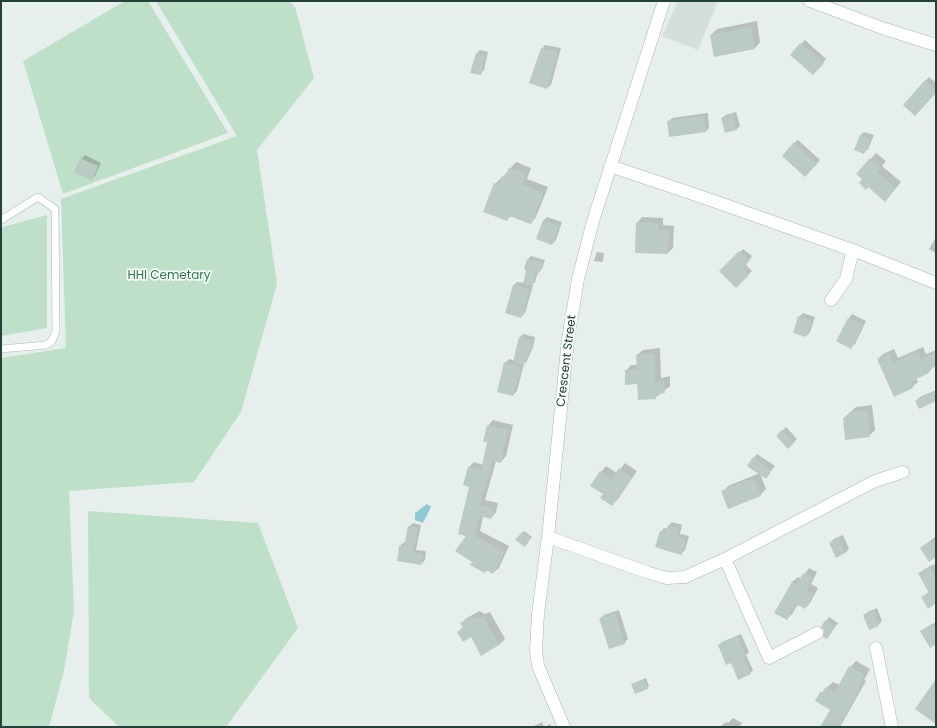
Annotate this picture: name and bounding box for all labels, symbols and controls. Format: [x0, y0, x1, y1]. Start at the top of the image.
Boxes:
park label: HHI Cemetary [128, 269, 210, 283]
street label: Crescent Street [554, 314, 580, 408]

